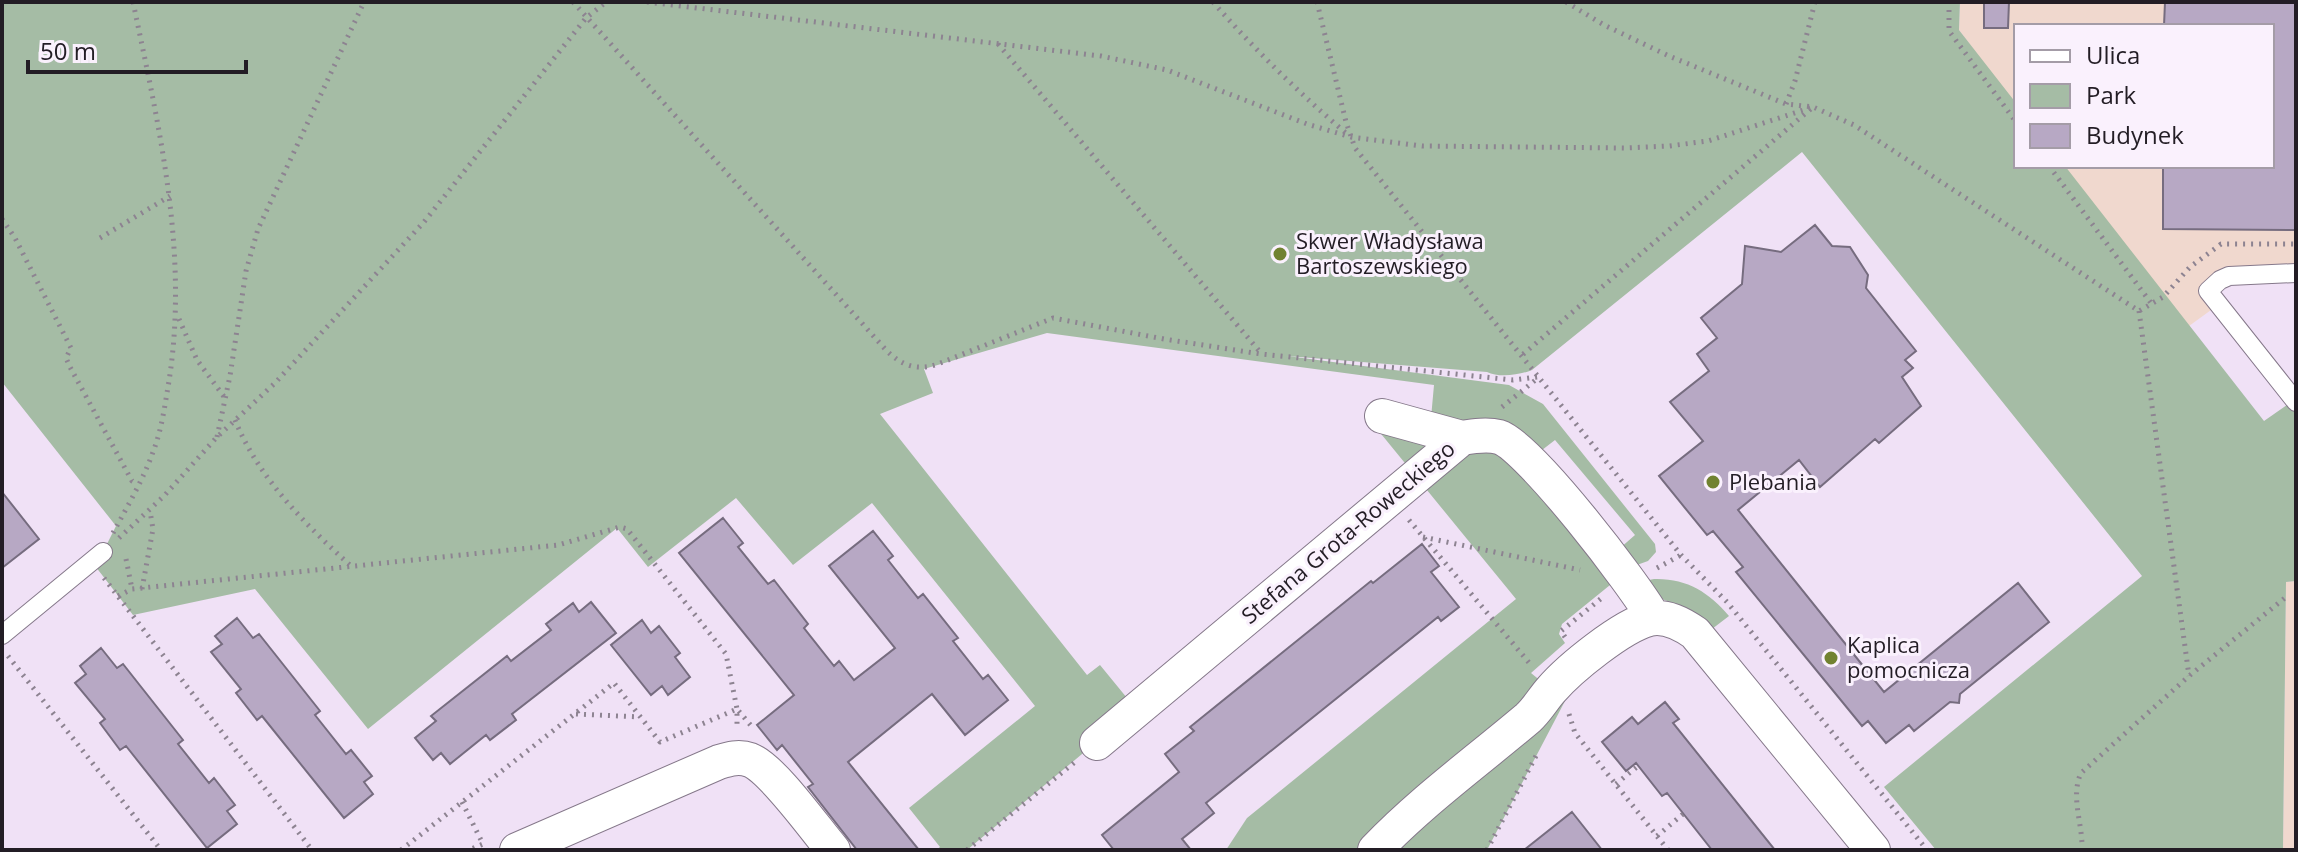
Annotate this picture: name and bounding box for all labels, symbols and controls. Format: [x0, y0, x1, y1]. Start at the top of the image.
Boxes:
scale bar [28, 24, 246, 74]
legend [2014, 24, 2274, 168]
text: 50 m [40, 34, 96, 67]
text: Ulica [2086, 38, 2140, 71]
text: Park [2086, 78, 2137, 111]
text: Budynek [2086, 118, 2184, 151]
place label: Skwer Władysława Bartoszewskiego [1296, 225, 1484, 280]
marker: Skwer Władysława Bartoszewskiego [1271, 245, 1289, 263]
street label: Stefana Grota-Roweckiego [1234, 433, 1460, 630]
place label: Plebania [1729, 466, 1817, 496]
marker: Plebania [1704, 473, 1722, 491]
place label: Kaplica pomocnicza [1847, 629, 1970, 684]
marker: Kaplica pomocnicza [1822, 649, 1840, 667]

